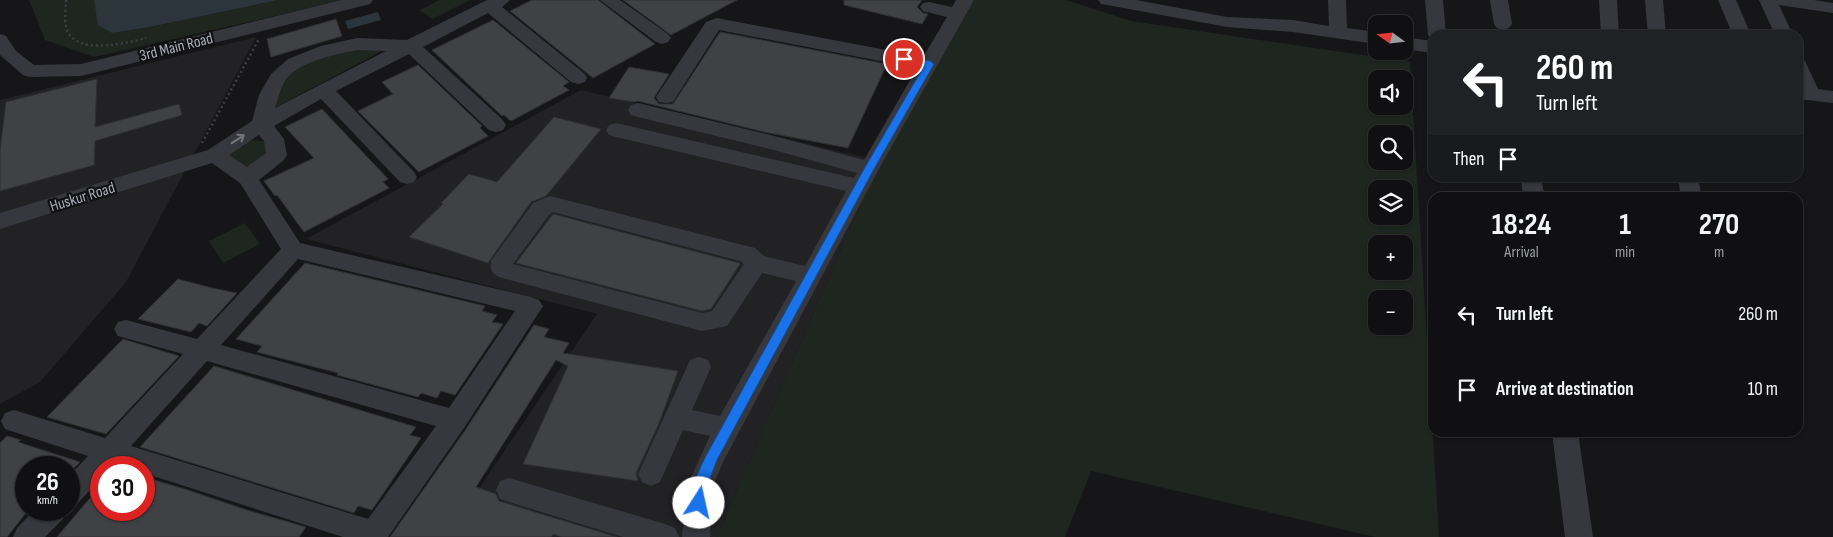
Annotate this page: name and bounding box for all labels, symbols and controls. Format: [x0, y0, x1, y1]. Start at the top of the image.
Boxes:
north arrow [1368, 15, 1412, 60]
map controls [1368, 15, 1413, 335]
street label: 3rd Main Road [138, 29, 215, 66]
pin [883, 38, 925, 80]
icon: arrive [890, 45, 918, 73]
text: 260 m [1536, 47, 1613, 90]
icon: left [1453, 50, 1518, 115]
button: sound [1368, 70, 1413, 115]
text: Turn left [1536, 90, 1598, 117]
button: search [1368, 125, 1413, 170]
one-way arrow [230, 134, 244, 144]
icon: arrive [1494, 145, 1522, 173]
text: Then [1453, 148, 1484, 171]
street label: Huskur Road [48, 179, 117, 216]
button: layers [1368, 180, 1413, 225]
text: 18:24 [1492, 207, 1551, 243]
text: 1 [1619, 207, 1631, 243]
text: 270 [1699, 207, 1739, 243]
button: + [1368, 235, 1413, 280]
text: Arrival [1504, 243, 1539, 262]
text: min [1615, 243, 1635, 262]
text: m [1714, 243, 1724, 262]
button: − [1368, 290, 1413, 335]
icon: left [1453, 301, 1481, 329]
text: Turn left [1496, 303, 1553, 326]
text: 260 m [1738, 303, 1778, 326]
icon: arrive [1453, 376, 1481, 404]
text: Arrive at destination [1496, 378, 1634, 401]
text: 10 m [1748, 378, 1778, 401]
speed limit sign: 30 [90, 456, 155, 521]
text: 26 [36, 467, 59, 498]
position arrow [672, 476, 724, 528]
text: km/h [37, 493, 58, 508]

